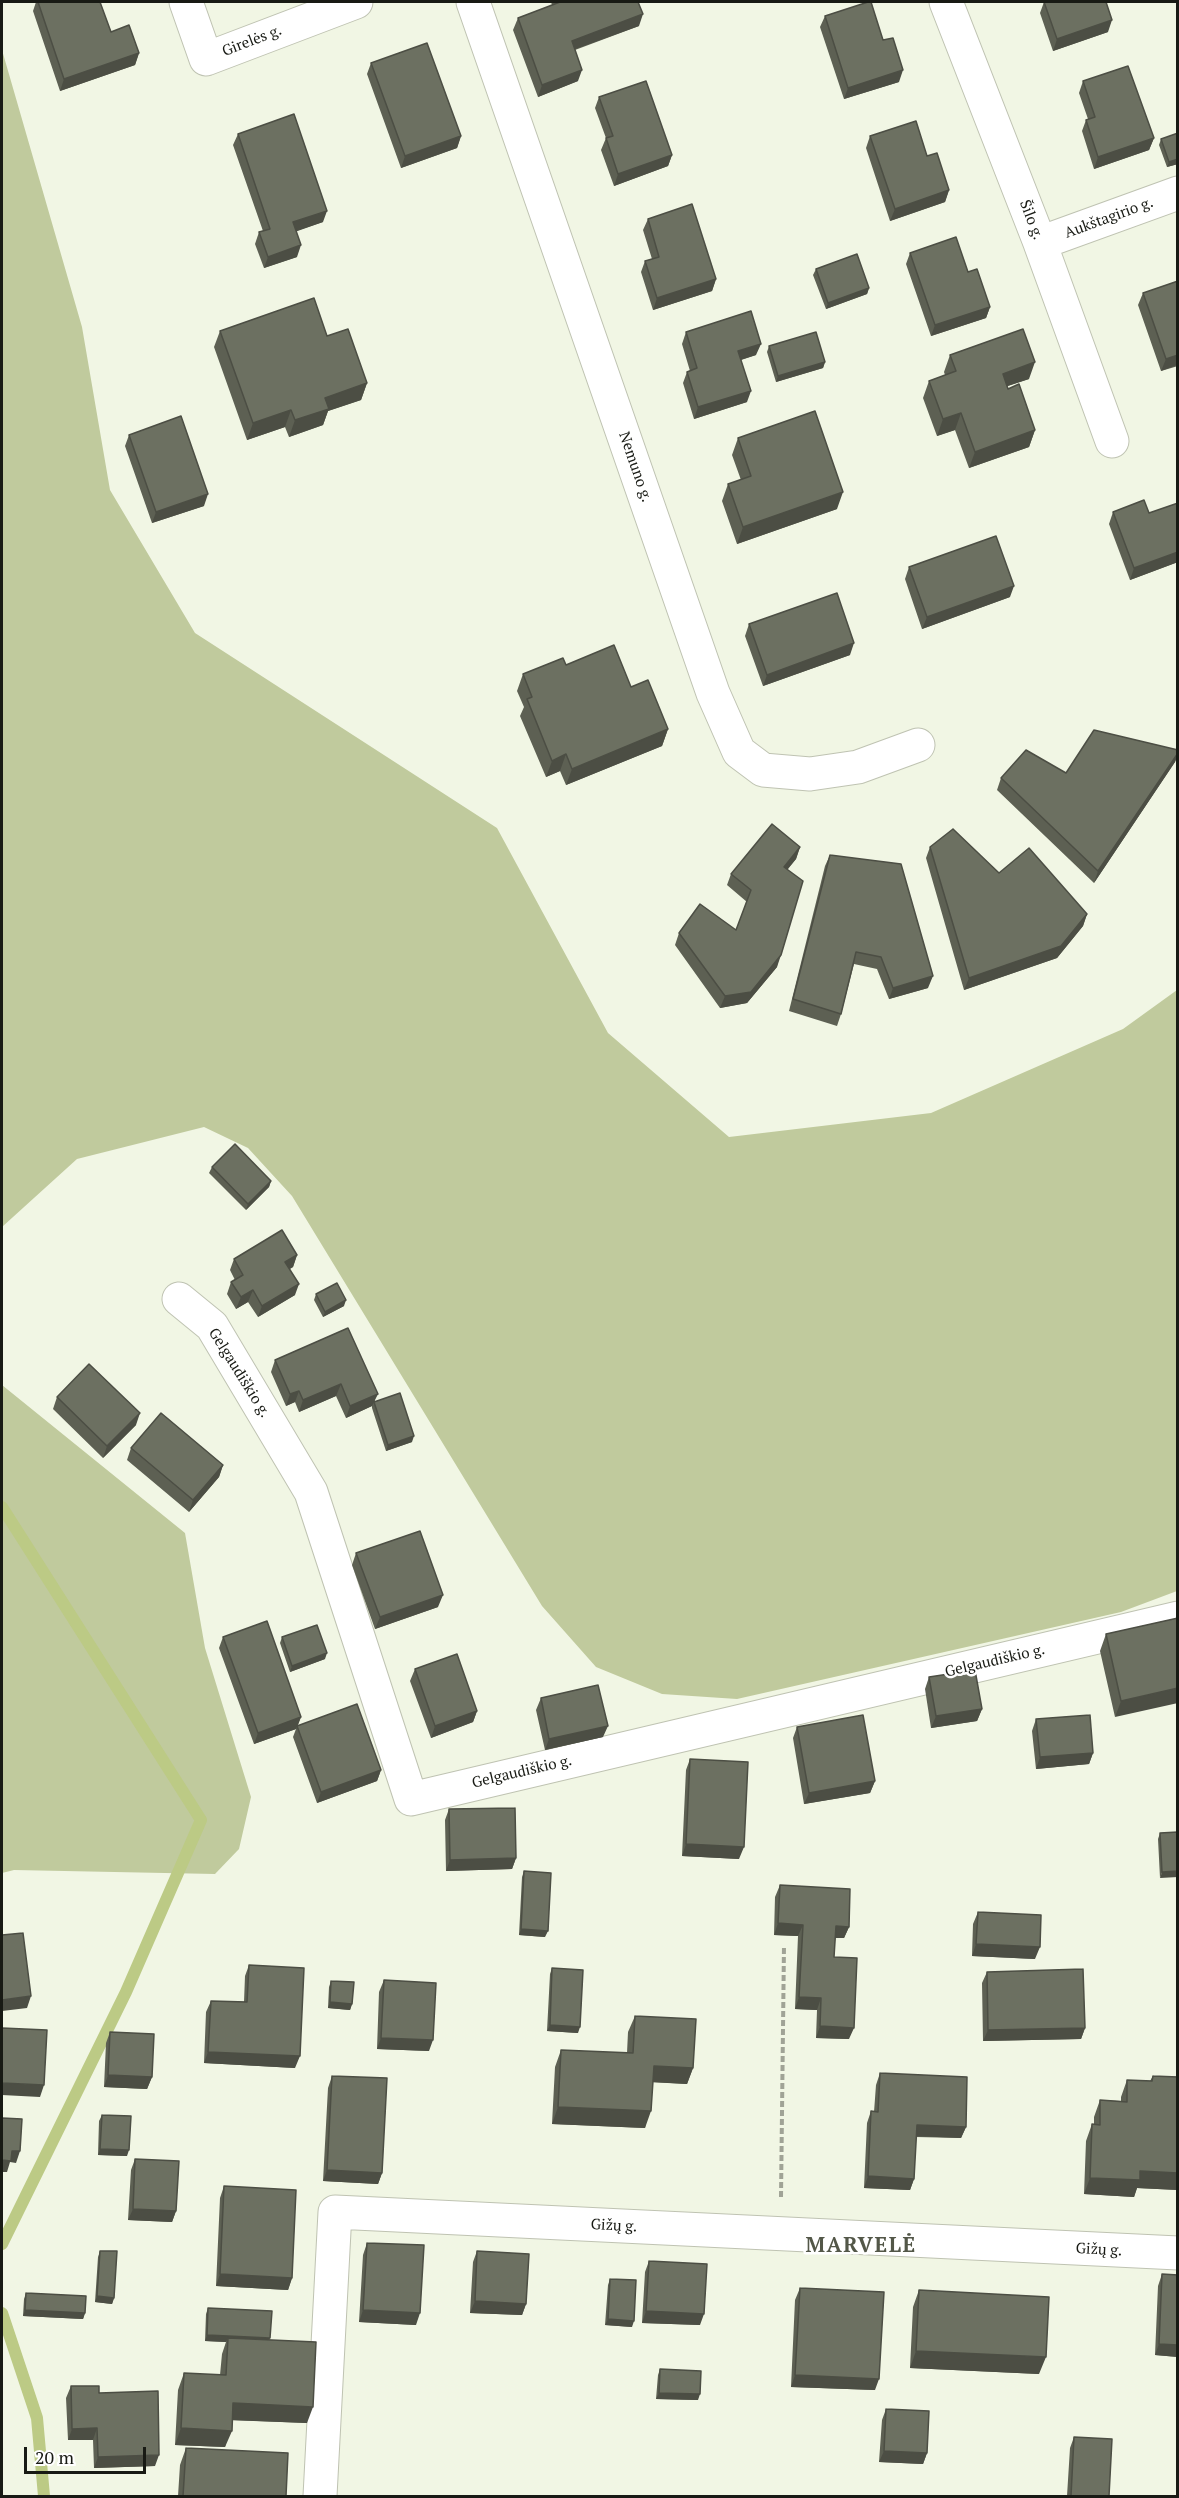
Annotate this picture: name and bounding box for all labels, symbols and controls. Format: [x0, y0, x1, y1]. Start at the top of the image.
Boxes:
street label: Girelės g. [220, 21, 284, 61]
street label: Aukštagirio g. [1062, 194, 1156, 242]
street label: Šilo g. [1015, 198, 1047, 242]
street label: Nemuno g. [615, 430, 655, 504]
street label: Gelgaudiškio g. [204, 1325, 274, 1421]
street label: Gelgaudiškio g. [943, 1641, 1047, 1681]
street label: Gelgaudiškio g. [470, 1752, 574, 1792]
street label: Gižų g. [590, 2216, 638, 2236]
district label: MARVELĖ [805, 2233, 917, 2259]
street label: Gižų g. [1075, 2240, 1123, 2260]
scale bar [27, 2435, 148, 2473]
text: 20 m [35, 2445, 74, 2469]

